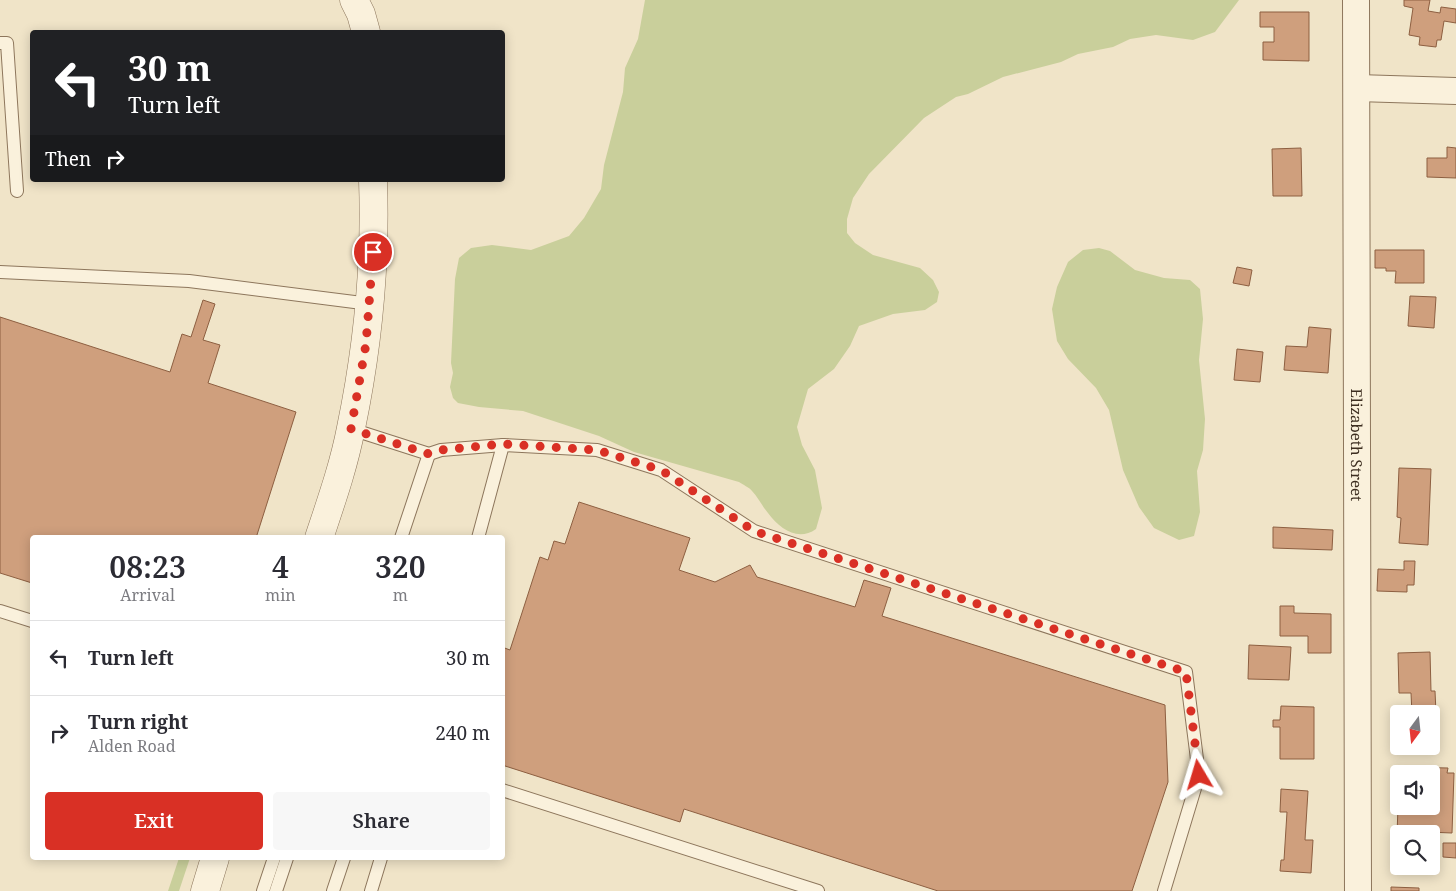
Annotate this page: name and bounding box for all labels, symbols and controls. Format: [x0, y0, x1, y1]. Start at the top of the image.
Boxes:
text: 30 m [128, 44, 211, 91]
icon: left [45, 50, 110, 115]
text: Turn left [128, 89, 220, 119]
icon: right [101, 145, 129, 173]
text: Then [45, 146, 91, 172]
pin [352, 231, 394, 273]
icon: arrive [359, 238, 387, 266]
street label: Elizabeth Street [1347, 389, 1367, 501]
text: 08:23 [109, 546, 186, 587]
text: 4 [272, 546, 289, 587]
text: 320 [375, 546, 426, 587]
text: Arrival [120, 584, 175, 606]
text: min [265, 584, 296, 606]
text: m [393, 584, 408, 606]
icon: left [45, 644, 73, 672]
text: Turn left [88, 645, 174, 671]
text: 30 m [446, 645, 490, 671]
north arrow [1390, 705, 1440, 755]
map controls [1390, 705, 1440, 875]
text: Turn right [88, 709, 188, 735]
icon: right [45, 719, 73, 747]
text: 240 m [435, 720, 490, 746]
text: Alden Road [88, 735, 176, 757]
position arrow [1172, 748, 1224, 800]
button: sound [1390, 765, 1440, 815]
button: Exit [45, 792, 263, 850]
button: Share [273, 792, 490, 850]
button: search [1390, 825, 1440, 875]

